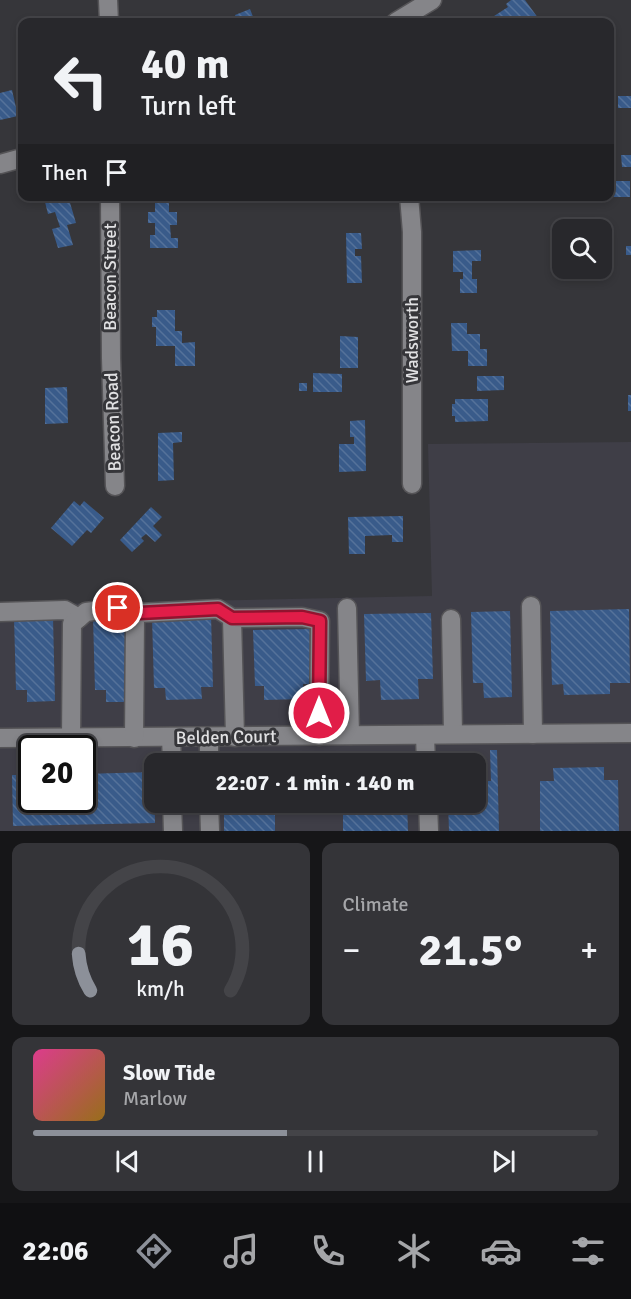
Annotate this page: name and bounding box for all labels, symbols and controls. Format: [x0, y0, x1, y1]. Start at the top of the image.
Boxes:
text: 40 m [141, 39, 230, 90]
icon: left [42, 42, 120, 120]
text: Turn left [141, 90, 236, 123]
icon: arrive [100, 156, 133, 189]
text: Then [42, 159, 88, 186]
map controls [552, 219, 612, 279]
button: search [552, 219, 612, 279]
street label: Beacon Street [99, 223, 121, 331]
street label: Wadsworth [401, 297, 423, 383]
street label: Beacon Road [100, 372, 126, 472]
pin [92, 582, 143, 633]
icon: arrive [101, 591, 134, 624]
position arrow [287, 681, 351, 745]
street label: Belden Court [175, 725, 277, 749]
speed limit sign: 20 [18, 735, 96, 813]
text: 22:07 · 1 min · 140 m [215, 769, 415, 796]
text: Climate [343, 892, 408, 917]
text: 16 [127, 906, 194, 983]
text: 21.5° [418, 923, 522, 978]
text: − [343, 930, 360, 971]
text: + [580, 930, 598, 971]
text: km/h [136, 976, 185, 1002]
text: Slow Tide [123, 1059, 215, 1086]
text: Marlow [123, 1086, 187, 1111]
icon: previous [111, 1145, 144, 1178]
icon: pause [299, 1145, 332, 1178]
icon: next [487, 1145, 520, 1178]
icon: directions [133, 1230, 175, 1272]
icon: music [220, 1230, 262, 1272]
icon: phone [307, 1230, 349, 1272]
icon: climate [393, 1230, 435, 1272]
icon: car [480, 1230, 522, 1272]
icon: filters [567, 1230, 609, 1272]
text: 22:06 [22, 1235, 89, 1268]

